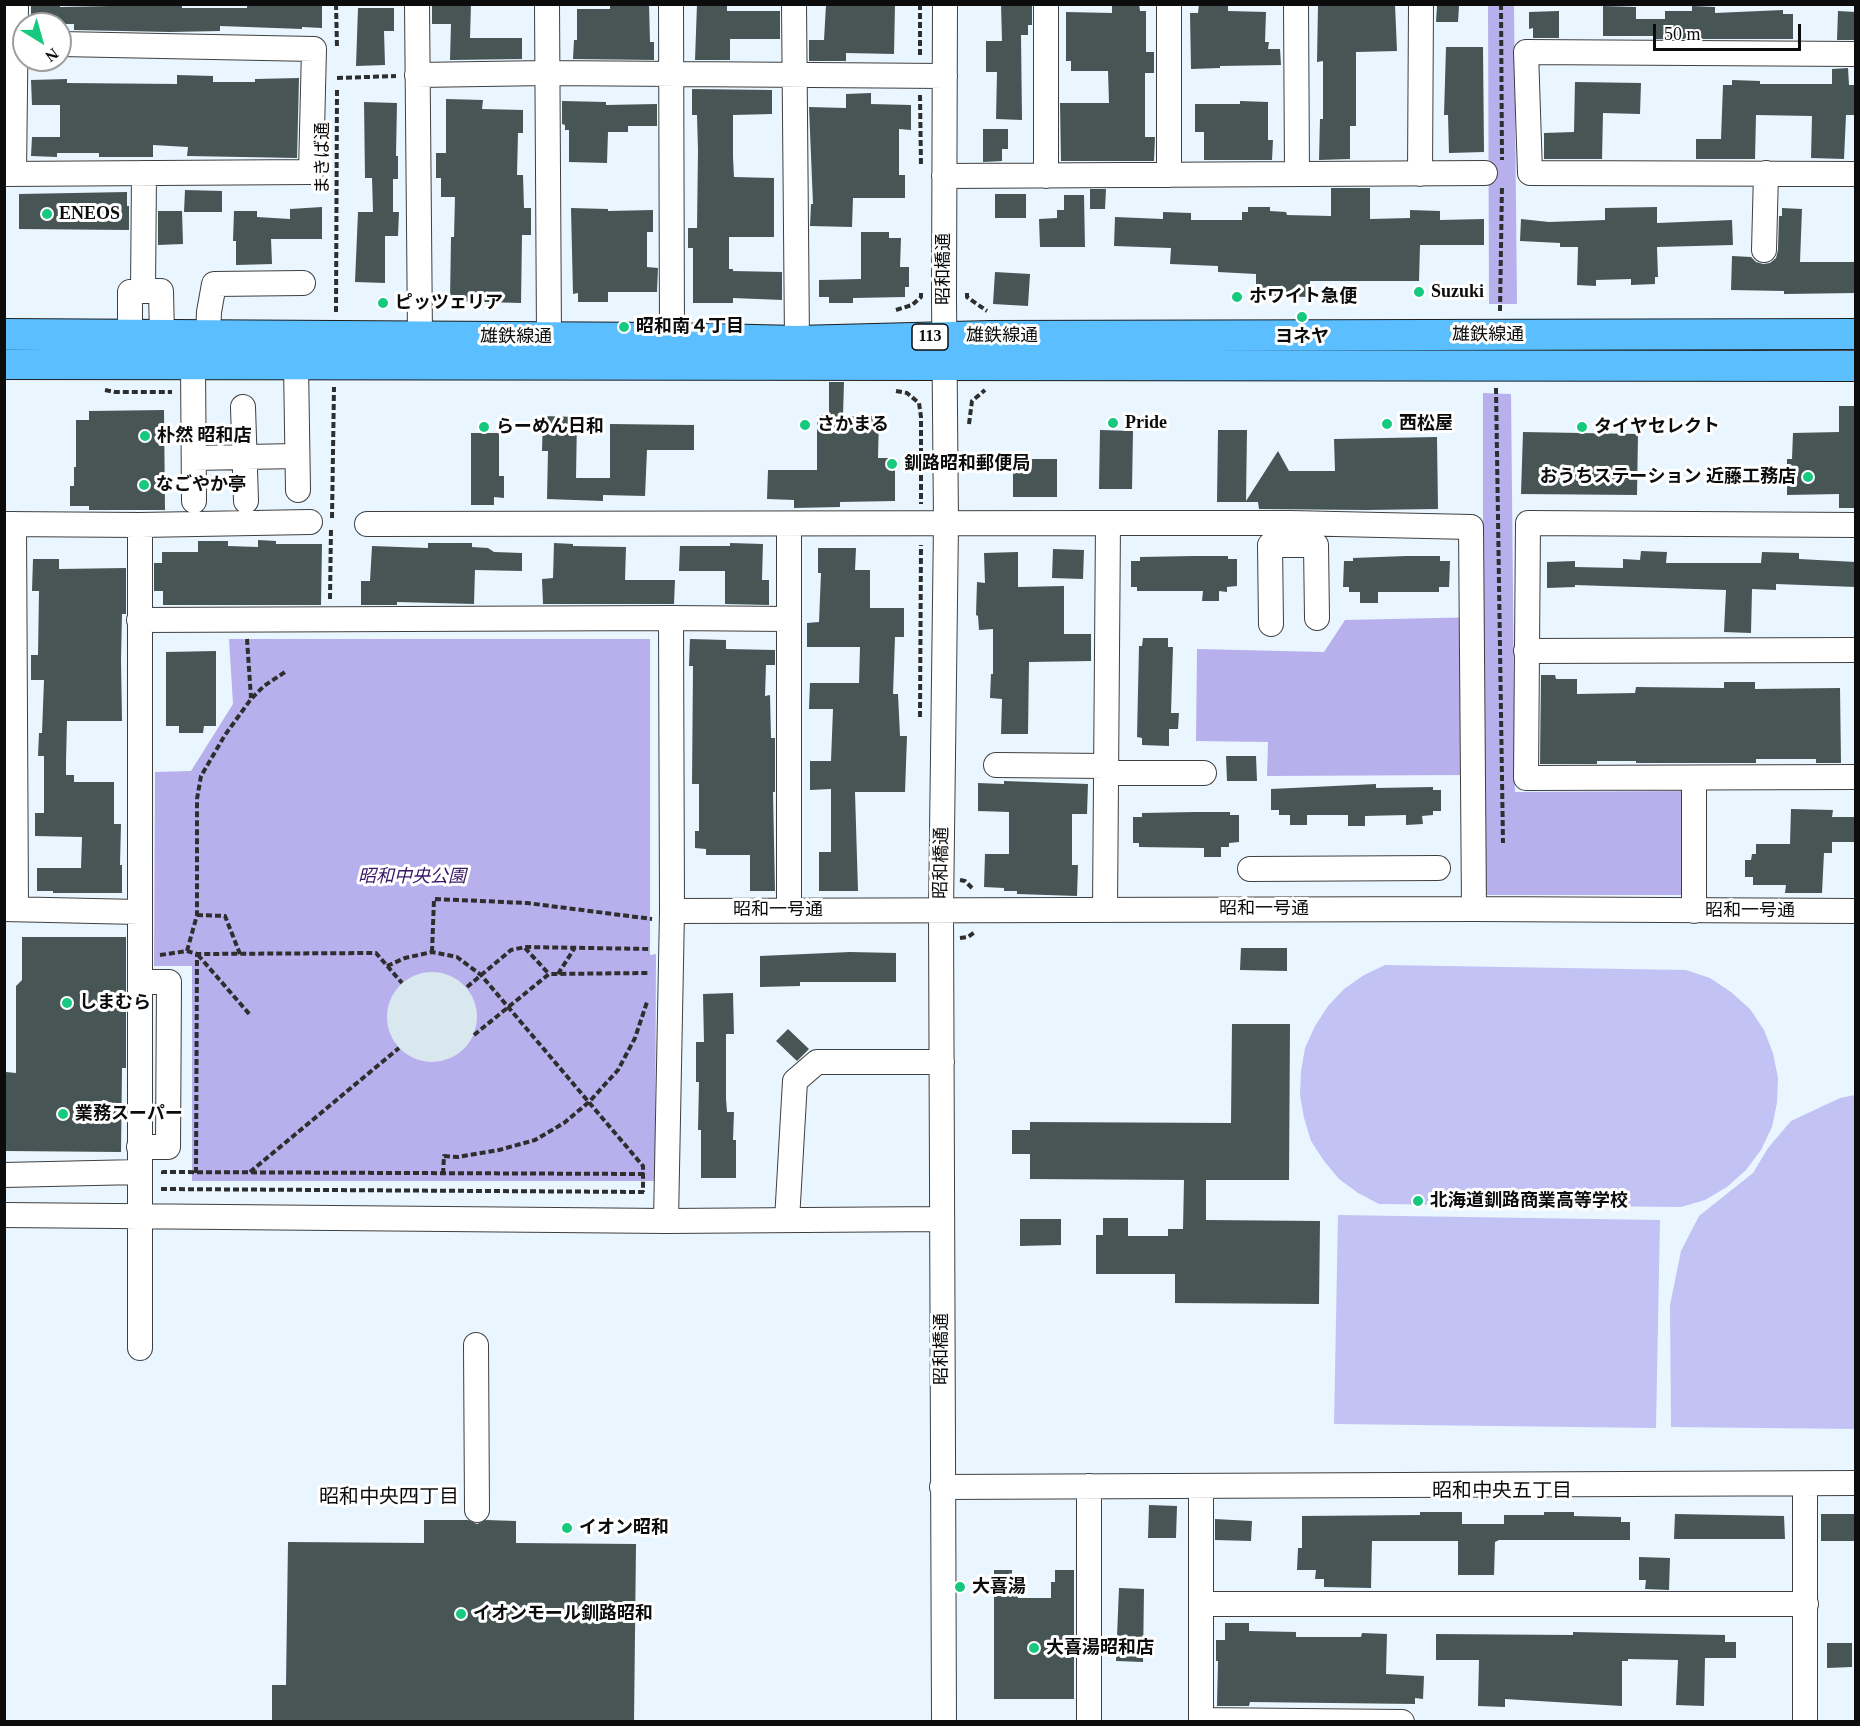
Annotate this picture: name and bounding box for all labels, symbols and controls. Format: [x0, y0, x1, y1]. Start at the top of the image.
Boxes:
north arrow [12, 12, 72, 72]
scale bar [1656, 12, 1804, 50]
text: 50 m [1664, 24, 1701, 44]
text: N [42, 45, 62, 65]
street label: まきば通 [312, 122, 334, 194]
place label: ENEOS [59, 203, 120, 225]
marker: ENEOS [40, 207, 54, 221]
street label: 昭和橋通 [933, 233, 955, 305]
place label: Suzuki [1431, 281, 1484, 303]
marker: Suzuki [1412, 285, 1426, 299]
place label: ホワイト急便 [1249, 286, 1357, 308]
marker: ホワイト急便 [1230, 290, 1244, 304]
place label: ピッツェリア [395, 292, 503, 314]
marker: ピッツェリア [376, 296, 390, 310]
marker: ヨネヤ [1295, 310, 1309, 324]
place label: 昭和南４丁目 [636, 316, 744, 338]
marker: 昭和南４丁目 [617, 320, 631, 334]
road number: 113 [912, 324, 948, 350]
street label: 雄鉄線通 [1452, 324, 1524, 346]
street label: 雄鉄線通 [966, 325, 1038, 347]
street label: 雄鉄線通 [480, 326, 552, 348]
place label: ヨネヤ [1275, 326, 1329, 348]
place label: Pride [1125, 412, 1167, 434]
place label: 西松屋 [1399, 413, 1453, 435]
place label: さかまる [817, 414, 889, 436]
place label: らーめん日和 [496, 416, 604, 438]
marker: Pride [1106, 416, 1120, 430]
place label: タイヤセレクト [1594, 416, 1720, 438]
marker: 西松屋 [1380, 417, 1394, 431]
marker: さかまる [798, 418, 812, 432]
marker: らーめん日和 [477, 420, 491, 434]
marker: タイヤセレクト [1575, 420, 1589, 434]
place label: 朴然 昭和店 [157, 425, 251, 447]
marker: 朴然 昭和店 [138, 429, 152, 443]
place label: 釧路昭和郵便局 [904, 453, 1030, 475]
marker: 釧路昭和郵便局 [885, 457, 899, 471]
place label: おうちステーション 近藤工務店 [1540, 466, 1796, 488]
marker: おうちステーション 近藤工務店 [1801, 470, 1815, 484]
place label: なごやか亭 [156, 474, 246, 496]
marker: なごやか亭 [137, 478, 151, 492]
street label: 昭和橋通 [931, 827, 953, 899]
park label: 昭和中央公園 [358, 866, 466, 888]
street label: 昭和一号通 [1219, 898, 1309, 920]
street label: 昭和一号通 [733, 899, 823, 921]
street label: 昭和一号通 [1705, 900, 1795, 922]
place label: しまむら [79, 992, 151, 1014]
marker: しまむら [60, 996, 74, 1010]
place label: 業務スーパー [75, 1103, 183, 1125]
marker: 業務スーパー [56, 1107, 70, 1121]
place label: 北海道釧路商業高等学校 [1430, 1190, 1628, 1212]
marker: 北海道釧路商業高等学校 [1411, 1194, 1425, 1208]
street label: 昭和橋通 [931, 1313, 953, 1385]
district label: 昭和中央五丁目 [1432, 1480, 1572, 1504]
district label: 昭和中央四丁目 [319, 1486, 459, 1510]
place label: イオン昭和 [579, 1517, 669, 1539]
marker: イオン昭和 [560, 1521, 574, 1535]
place label: 大喜湯 [972, 1576, 1026, 1598]
marker: 大喜湯 [953, 1580, 967, 1594]
place label: イオンモール釧路昭和 [473, 1603, 653, 1625]
marker: イオンモール釧路昭和 [454, 1607, 468, 1621]
place label: 大喜湯昭和店 [1046, 1637, 1154, 1659]
marker: 大喜湯昭和店 [1027, 1641, 1041, 1655]

